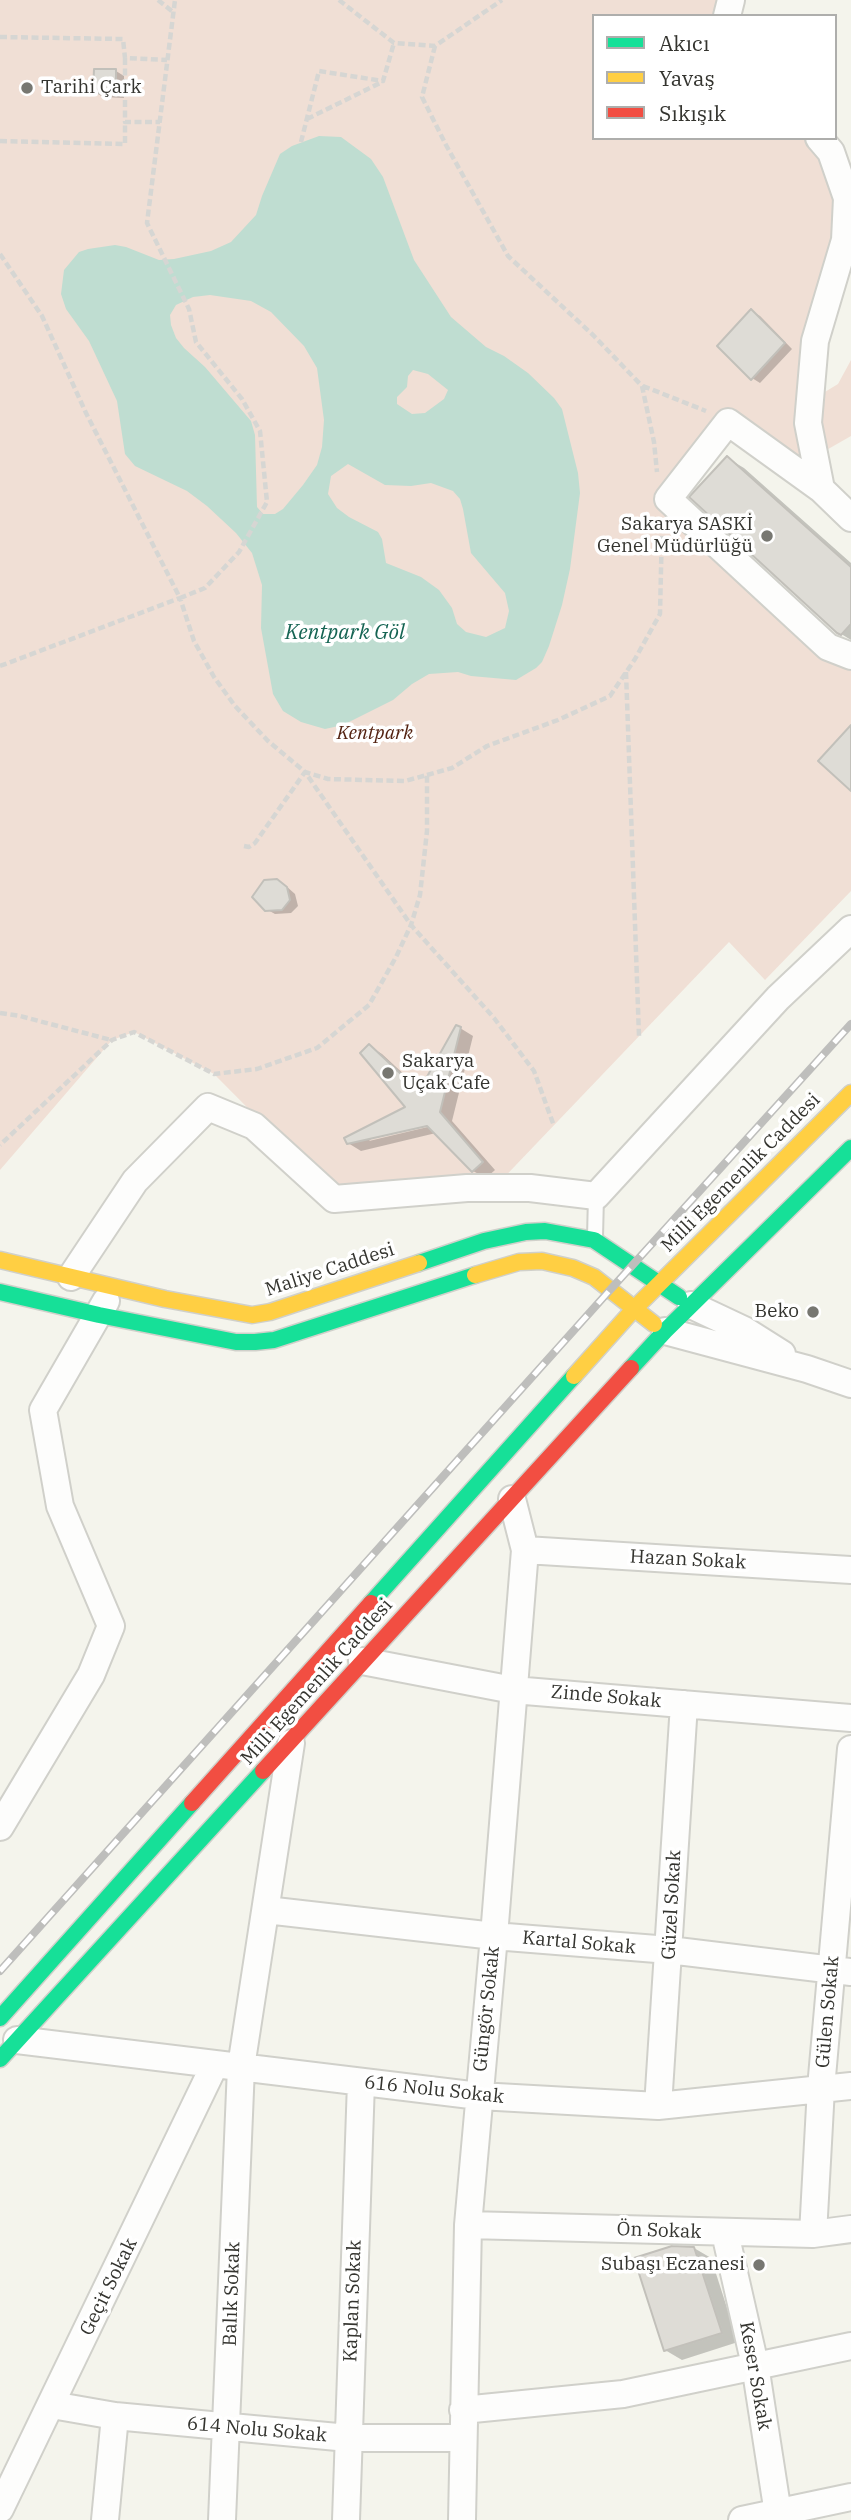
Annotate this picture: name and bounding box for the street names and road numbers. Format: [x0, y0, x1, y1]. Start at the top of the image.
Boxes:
street label: Milli Egemenlik Caddesi [657, 1089, 825, 1257]
street label: Maliye Caddesi [263, 1238, 397, 1302]
street label: Hazan Sokak [629, 1546, 747, 1574]
street label: Milli Egemenlik Caddesi [236, 1594, 398, 1770]
street label: Zinde Sokak [550, 1681, 662, 1713]
street label: Güzel Sokak [658, 1850, 686, 1960]
street label: Kartal Sokak [521, 1927, 637, 1959]
street label: Güngör Sokak [469, 1945, 505, 2073]
street label: Gülen Sokak [812, 1955, 844, 2069]
street label: 616 Nolu Sokak [363, 2071, 505, 2109]
street label: Ön Sokak [616, 2218, 702, 2244]
street label: Geçit Sokak [76, 2235, 142, 2339]
street label: Kaplan Sokak [339, 2240, 367, 2362]
street label: Balık Sokak [219, 2241, 245, 2347]
street label: Keser Sokak [734, 2320, 776, 2432]
street label: 614 Nolu Sokak [186, 2413, 328, 2447]

